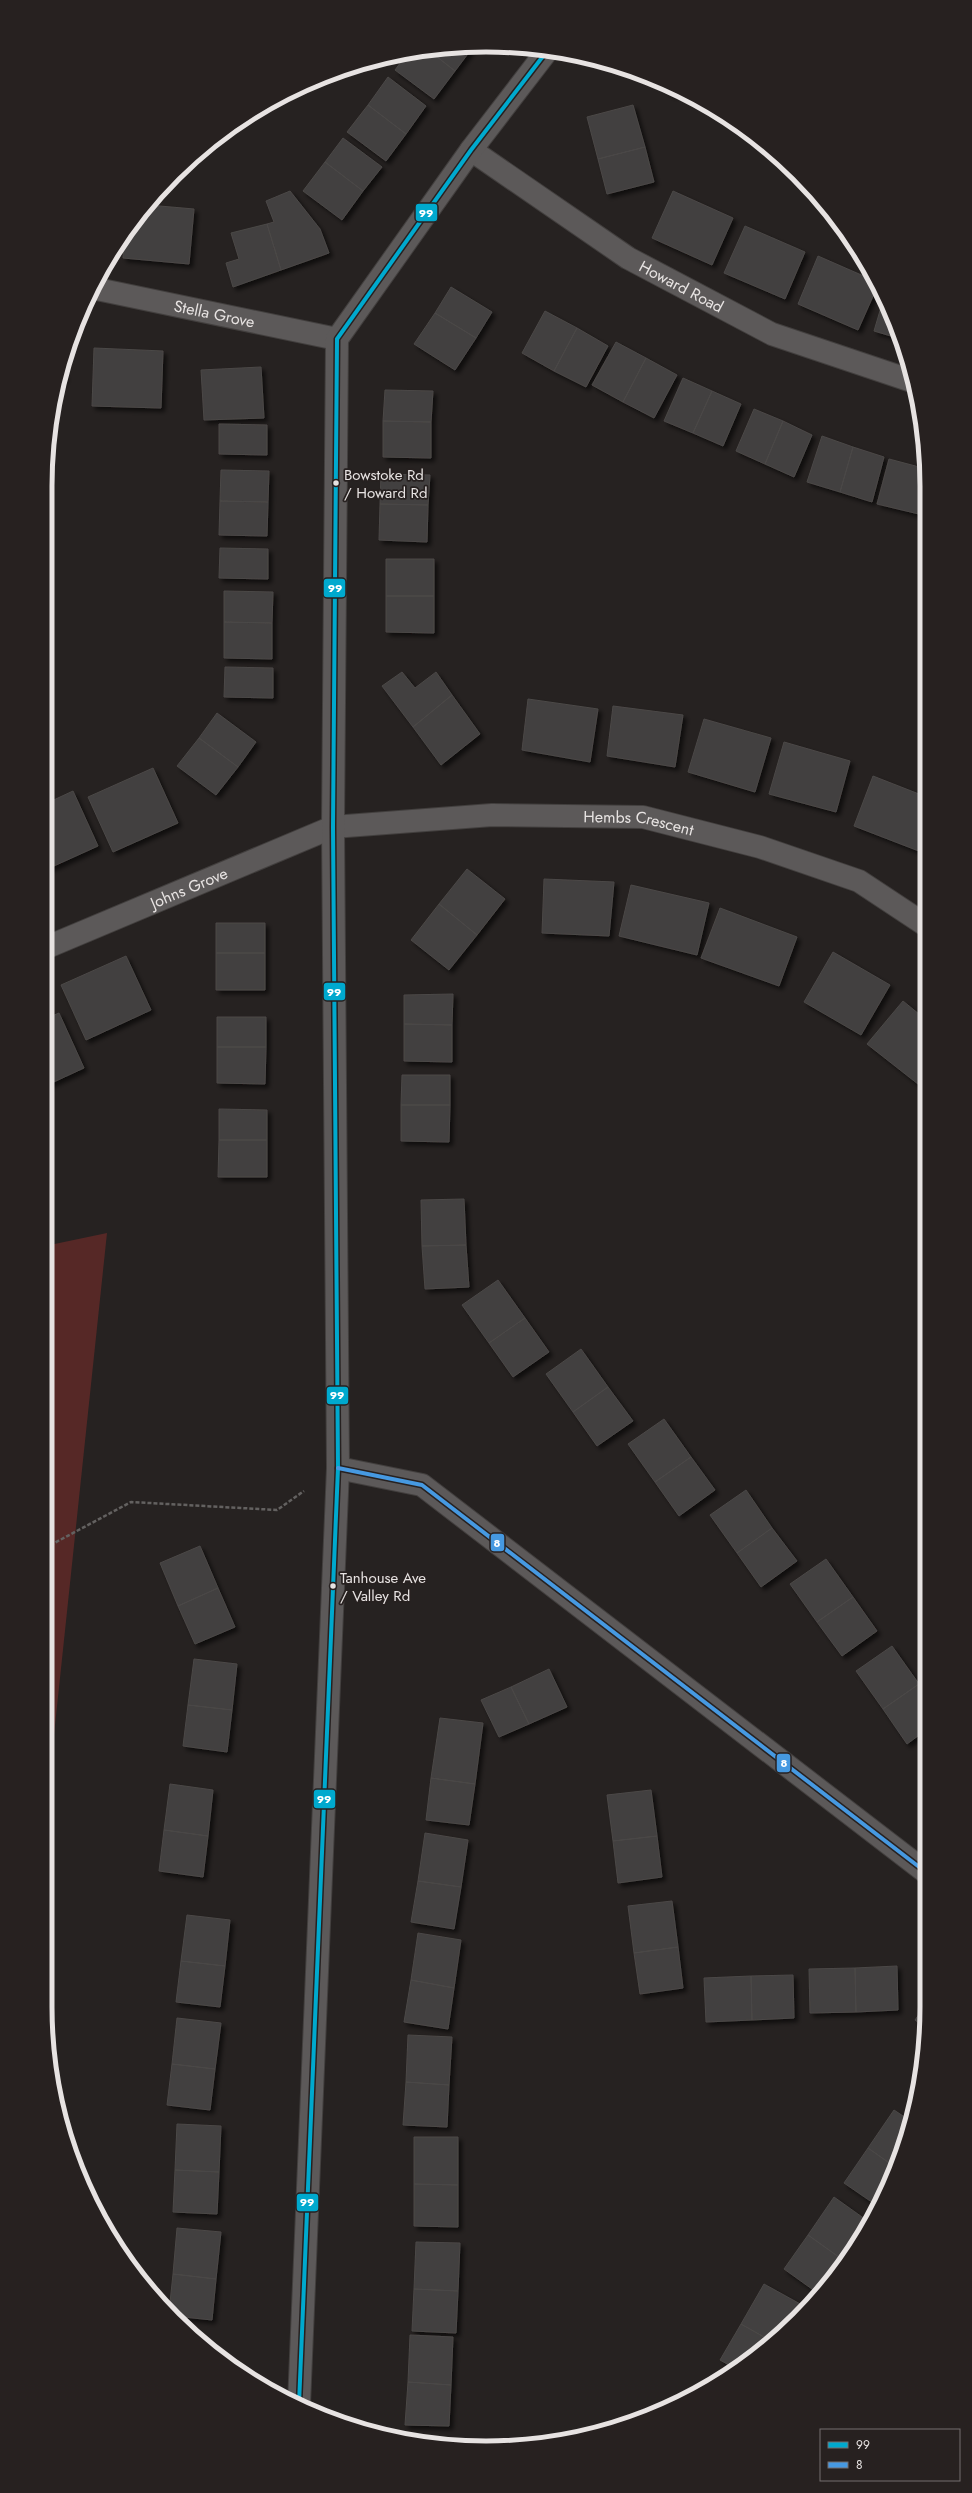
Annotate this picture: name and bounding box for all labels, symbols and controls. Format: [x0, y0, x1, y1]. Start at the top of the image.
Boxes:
line badge: 99 [415, 203, 438, 222]
text: 99 [419, 205, 433, 221]
street label: Howard Road [635, 255, 728, 318]
street label: Stella Grove [172, 294, 257, 334]
place label: Bowstoke Rd / Howard Rd [344, 464, 427, 504]
marker: Bowstoke Rd / Howard Rd [331, 478, 341, 488]
line badge: 99 [323, 578, 346, 598]
text: 99 [328, 580, 342, 596]
street label: Hembs Crescent [583, 805, 696, 842]
street label: Johns Grove [145, 862, 231, 915]
line badge: 99 [323, 982, 346, 1001]
text: 99 [327, 984, 341, 1000]
line badge: 99 [326, 1386, 349, 1405]
text: 99 [330, 1387, 344, 1403]
line badge: 8 [490, 1533, 505, 1552]
text: 8 [494, 1535, 501, 1551]
place label: Tanhouse Ave / Valley Rd [340, 1567, 426, 1607]
marker: Tanhouse Ave / Valley Rd [328, 1581, 338, 1591]
line badge: 8 [776, 1753, 791, 1773]
text: 8 [781, 1755, 788, 1771]
line badge: 99 [313, 1789, 336, 1809]
text: 99 [317, 1791, 331, 1807]
line badge: 99 [296, 2193, 319, 2212]
text: 99 [300, 2194, 314, 2210]
legend [820, 2429, 960, 2481]
text: 99 [856, 2436, 870, 2454]
text: 8 [856, 2456, 863, 2474]

